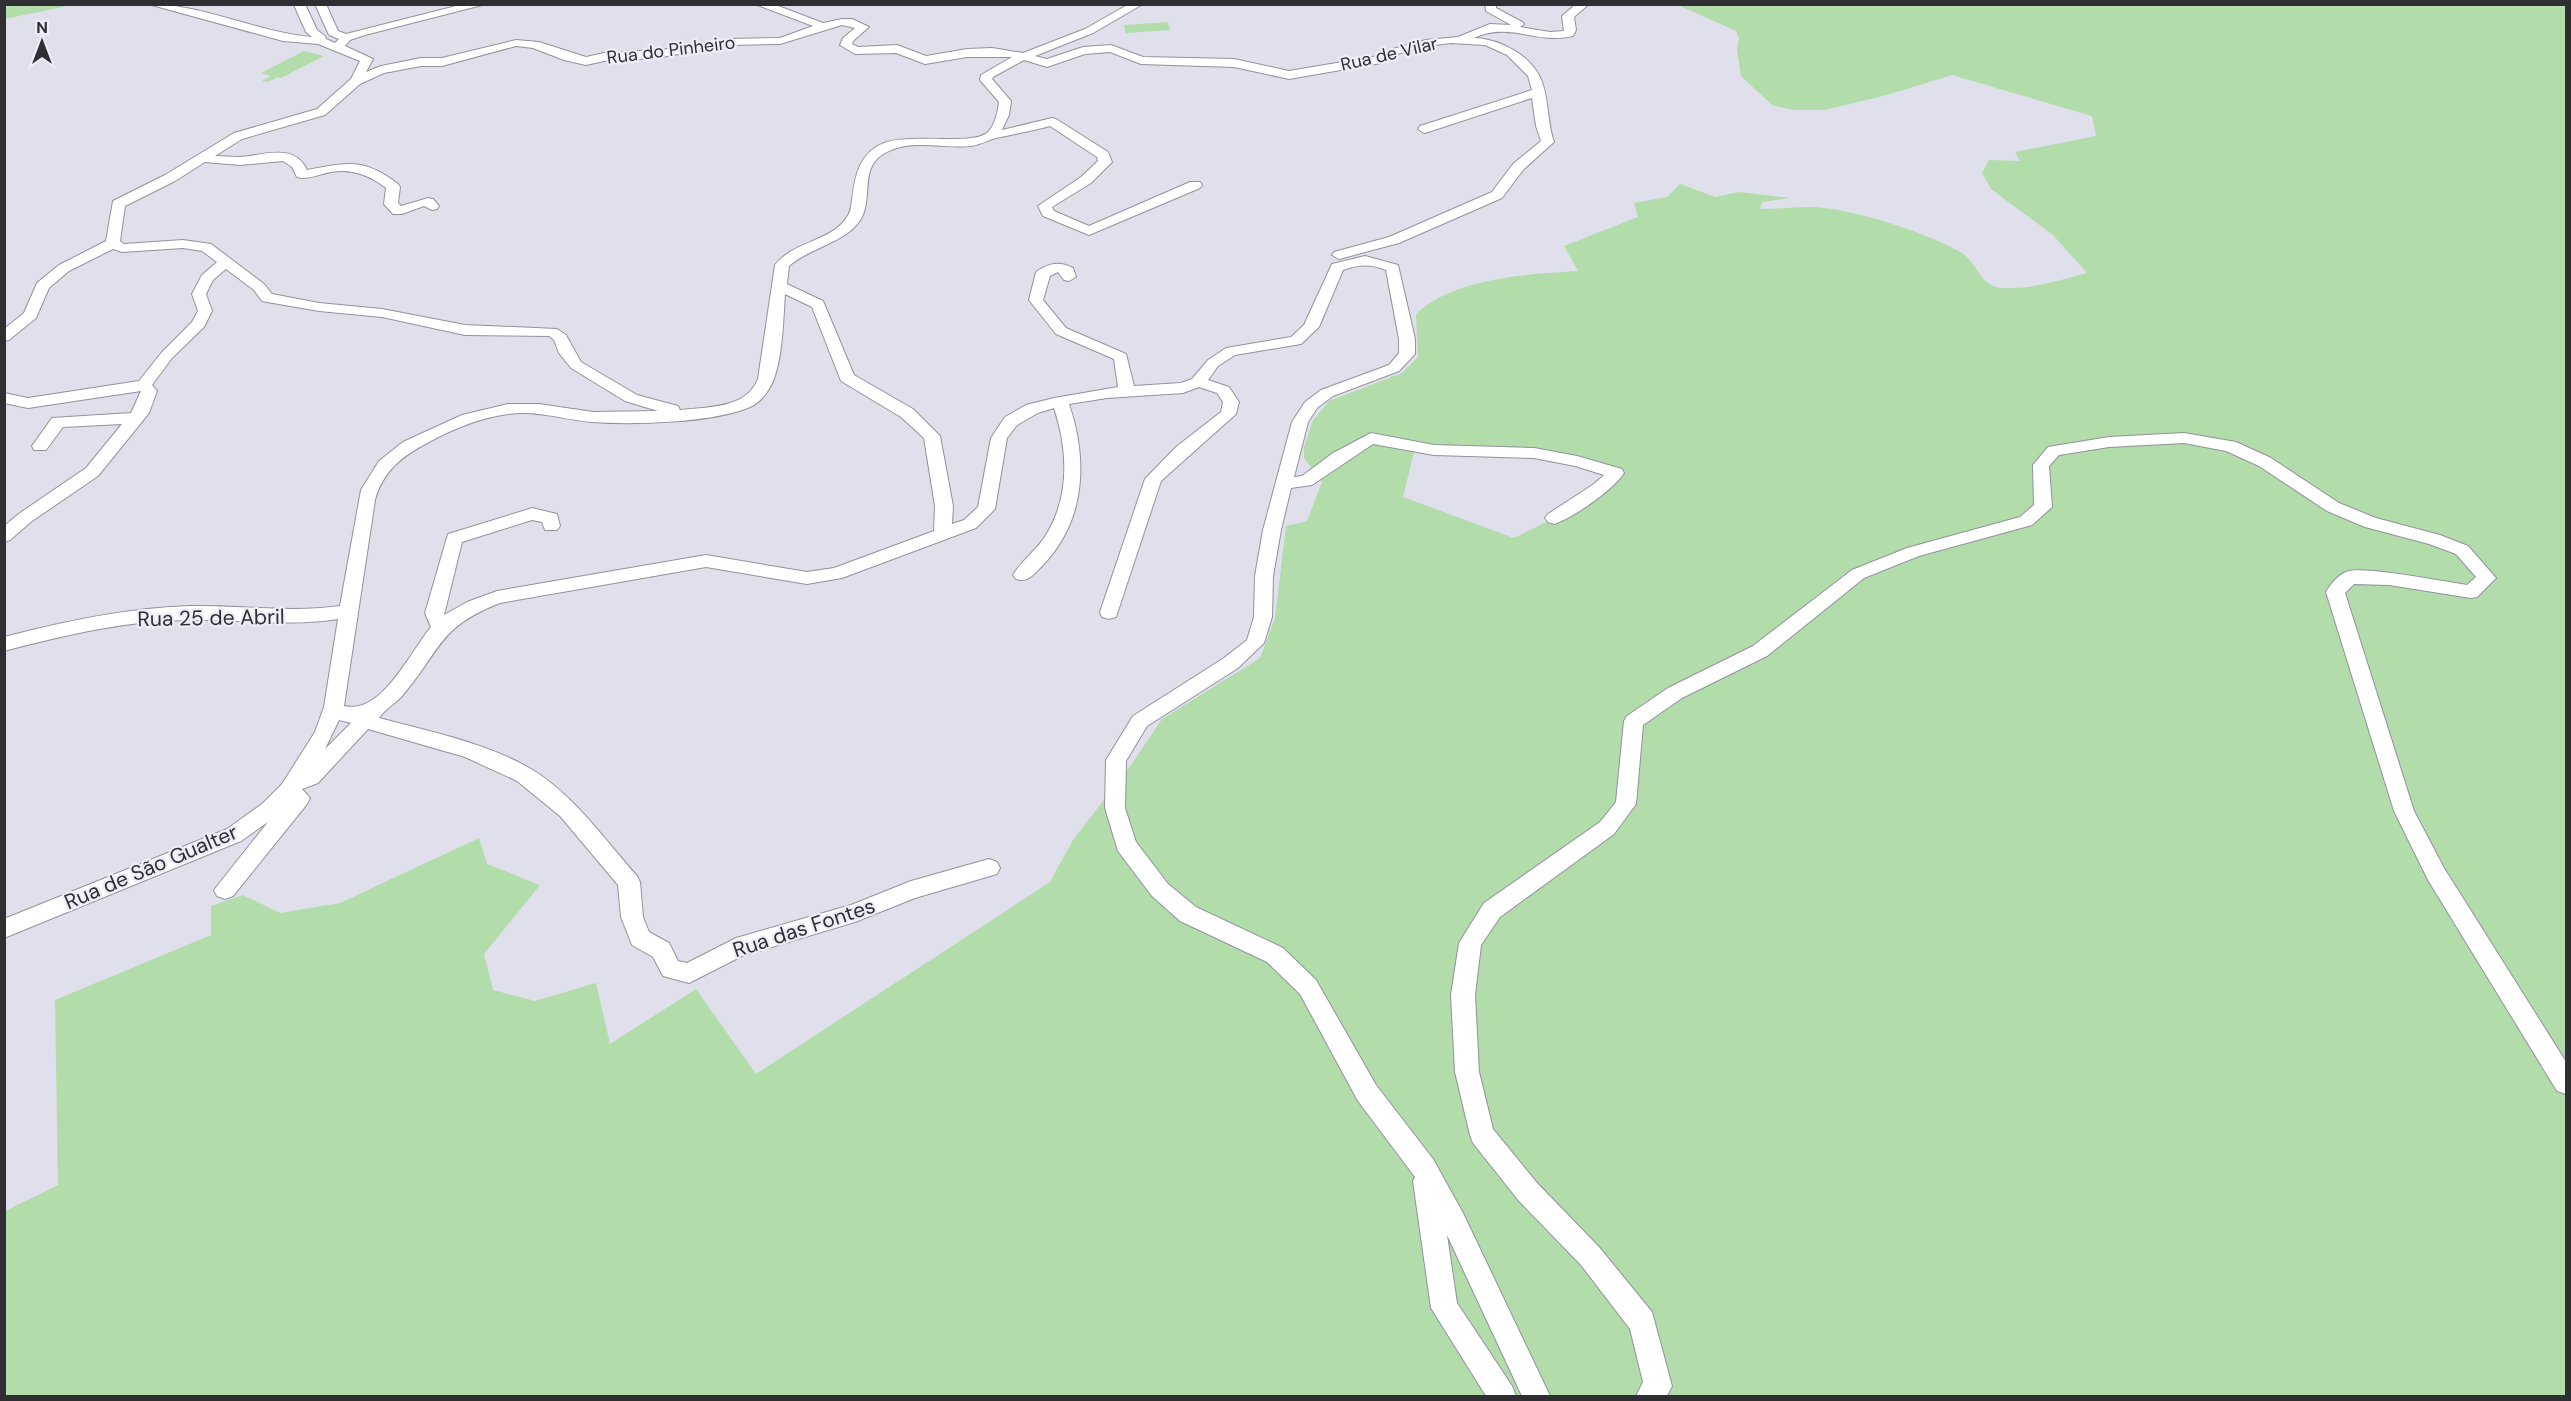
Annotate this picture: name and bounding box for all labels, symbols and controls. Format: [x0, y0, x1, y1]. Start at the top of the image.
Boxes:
north arrow [12, 12, 72, 72]
text: N [36, 17, 48, 38]
street label: Rua do Pinheiro [605, 30, 737, 70]
street label: Rua de Vilar [1338, 31, 1440, 77]
street label: Rua 25 de Abril [137, 603, 285, 633]
street label: Rua de São Gualter [60, 818, 242, 916]
street label: Rua das Fontes [729, 892, 879, 964]

